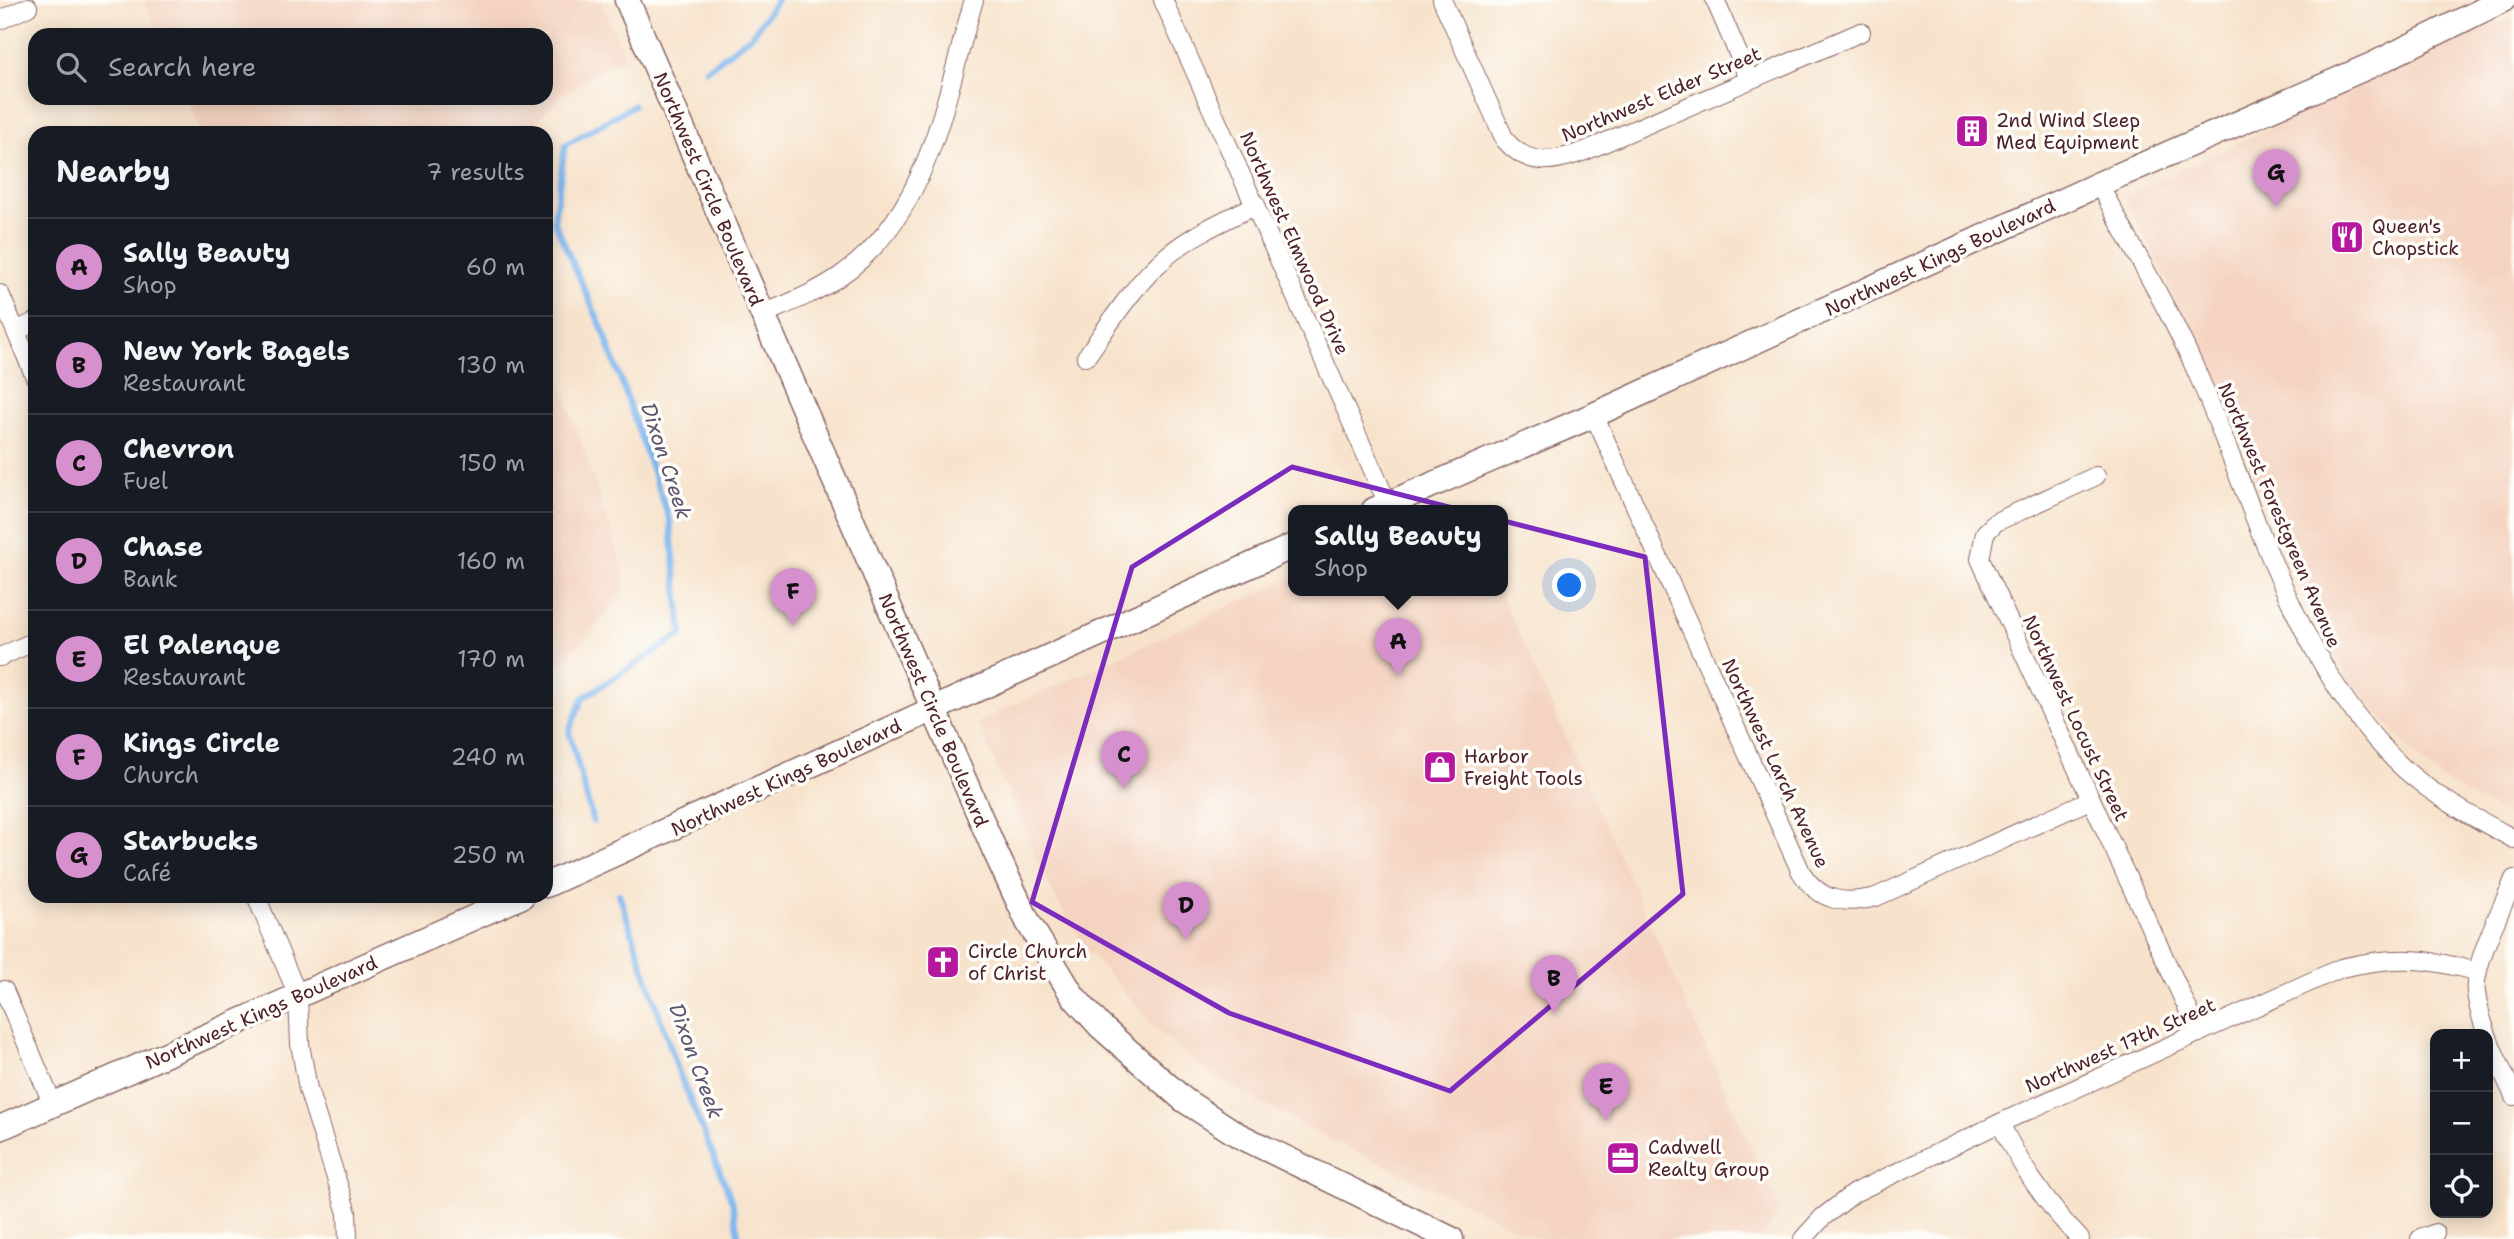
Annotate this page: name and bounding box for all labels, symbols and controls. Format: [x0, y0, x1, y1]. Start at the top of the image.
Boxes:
search box [28, 28, 553, 105]
street label: Northwest Elder Street [1558, 41, 1765, 148]
icon: search [52, 48, 90, 86]
text: Search here [108, 49, 257, 84]
street label: Northwest Circle Boulevard [648, 68, 769, 310]
place label: 2nd Wind Sleep Med Equipment [1996, 108, 2140, 155]
building icon: 2nd Wind Sleep Med Equipment [1953, 112, 1991, 150]
street label: Northwest Elmwood Drive [1234, 128, 1355, 359]
pin: G [2253, 149, 2299, 207]
text: Nearby [56, 151, 171, 192]
text: 7 results [426, 157, 525, 187]
street label: Northwest Kings Boulevard [1821, 193, 2059, 322]
place label: Queen's Chopstick [2372, 214, 2459, 261]
restaurant icon: Queen's Chopstick [2328, 218, 2366, 256]
text: Sally Beauty [123, 235, 290, 270]
text: A [70, 252, 88, 282]
text: 60 m [466, 252, 525, 282]
text: Shop [123, 270, 177, 300]
text: New York Bagels [123, 333, 350, 368]
text: B [72, 350, 86, 380]
text: 130 m [457, 350, 525, 380]
text: Restaurant [123, 368, 246, 398]
street label: Northwest Forestgreen Avenue [2212, 379, 2347, 652]
water label: Dixon Creek [634, 399, 698, 523]
text: Chevron [123, 431, 234, 466]
text: C [72, 448, 86, 478]
text: 150 m [458, 448, 525, 478]
text: Fuel [123, 466, 168, 496]
popup [1288, 505, 1508, 596]
text: Sally Beauty [1314, 518, 1482, 553]
text: Chase [123, 529, 203, 564]
text: D [71, 546, 87, 576]
text: 160 m [457, 546, 525, 576]
text: Shop [1314, 553, 1368, 583]
text: Bank [123, 564, 178, 594]
pin: F [770, 568, 816, 626]
your location [1552, 568, 1586, 602]
street label: Northwest Circle Boulevard [873, 589, 994, 831]
street label: Northwest Locust Street [2017, 611, 2134, 825]
pin: A [1375, 618, 1421, 676]
text: El Palenque [123, 627, 281, 662]
text: E [71, 644, 87, 674]
text: 170 m [457, 644, 525, 674]
street label: Northwest Larch Avenue [1716, 654, 1835, 872]
text: Restaurant [123, 662, 246, 692]
street label: Northwest Kings Boulevard [667, 713, 905, 842]
text: Kings Circle [123, 725, 280, 760]
pin: C [1101, 731, 1147, 789]
text: F [72, 742, 86, 772]
text: 240 m [451, 742, 525, 772]
place label: Harbor Freight Tools [1464, 744, 1583, 791]
shop icon: Harbor Freight Tools [1421, 748, 1459, 786]
text: Church [123, 760, 199, 790]
text: Starbucks [123, 823, 258, 858]
text: G [70, 840, 88, 870]
text: 250 m [452, 840, 525, 870]
text: Café [123, 858, 171, 888]
pin: D [1163, 882, 1209, 940]
place label: Circle Church of Christ [968, 939, 1087, 986]
church icon: Circle Church of Christ [924, 943, 962, 981]
street label: Northwest Kings Boulevard [141, 950, 381, 1075]
pin: B [1531, 955, 1577, 1013]
street label: Northwest 17th Street [2021, 992, 2219, 1099]
water label: Dixon Creek [662, 999, 730, 1123]
map controls [2430, 1029, 2493, 1218]
button: + [2430, 1029, 2493, 1092]
pin: E [1583, 1063, 1629, 1121]
button: − [2430, 1092, 2493, 1155]
place label: Cadwell Realty Group [1648, 1135, 1769, 1182]
office icon: Cadwell Realty Group [1604, 1139, 1642, 1177]
button: locate [2430, 1155, 2493, 1218]

